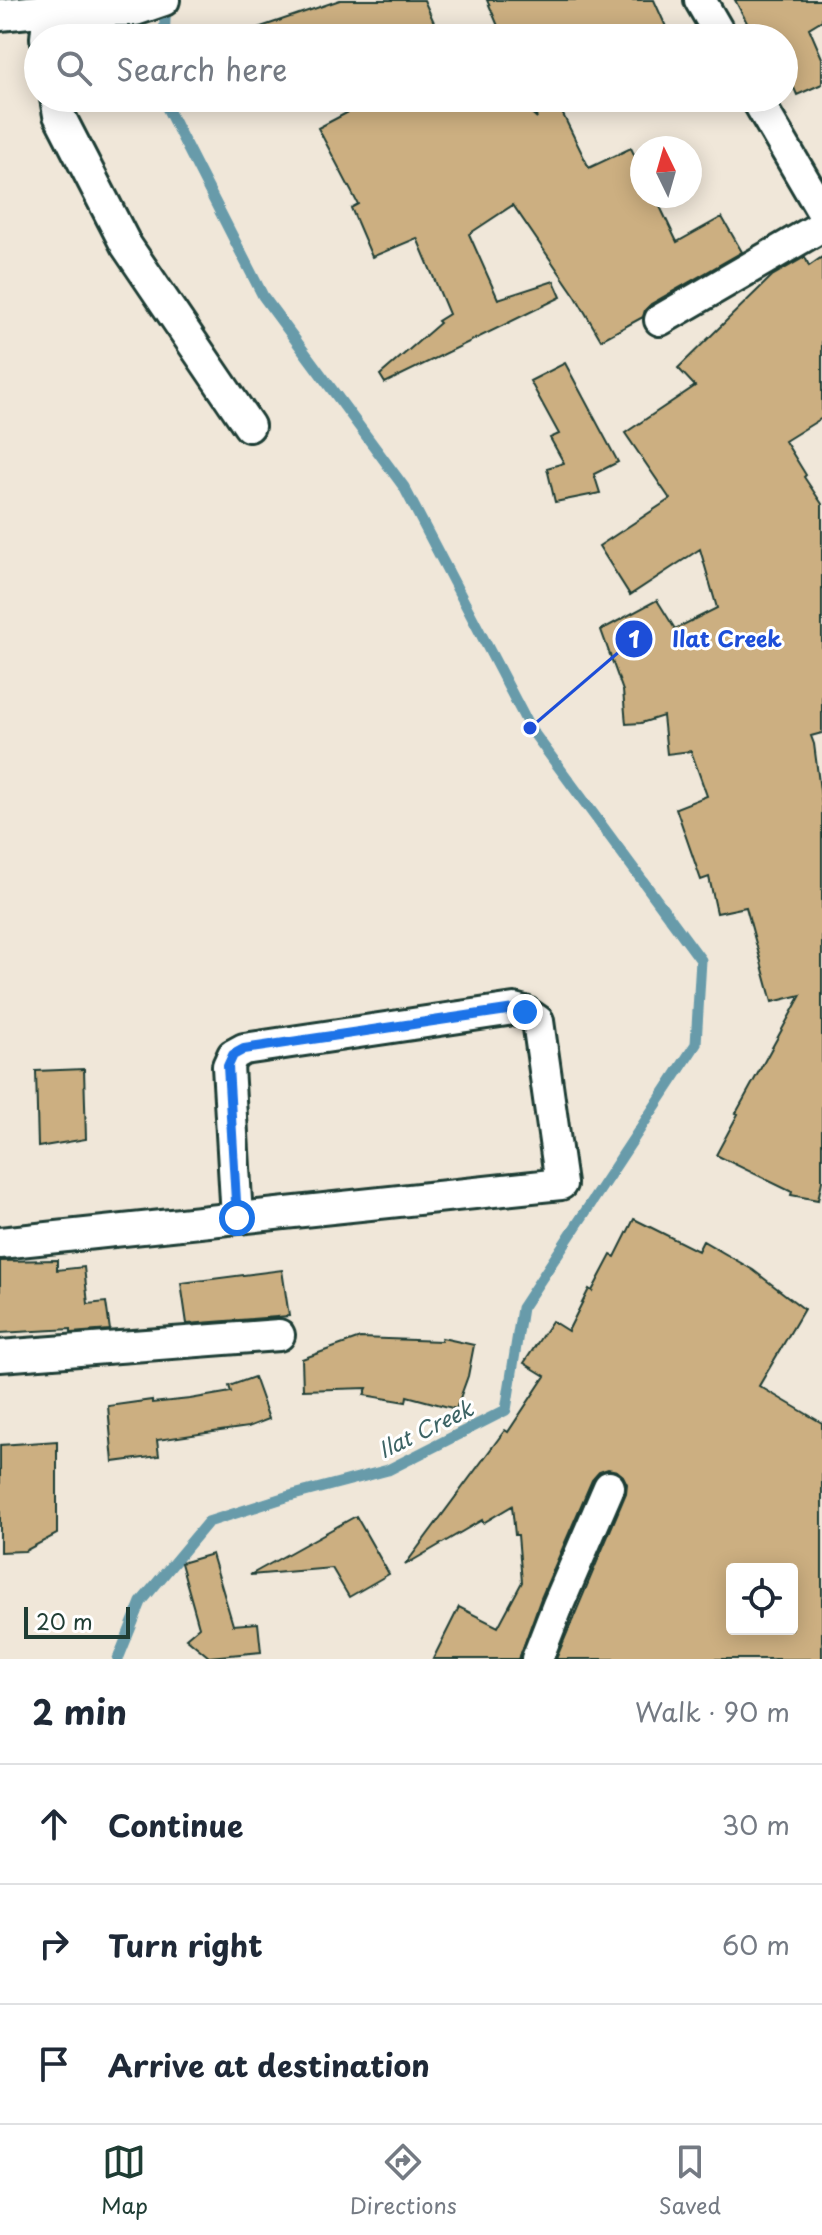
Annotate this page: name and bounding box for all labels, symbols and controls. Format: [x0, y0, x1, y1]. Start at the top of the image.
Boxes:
search box [24, 24, 798, 112]
icon: search [52, 46, 96, 90]
text: Search here [116, 46, 288, 91]
north arrow [630, 136, 702, 208]
callout: Ilat Creek [614, 616, 799, 662]
text: 1 [628, 620, 640, 656]
text: Ilat Creek [672, 621, 782, 654]
route end [507, 994, 543, 1030]
route start [219, 1200, 255, 1236]
water label: Ilat Creek [372, 1390, 480, 1465]
map controls [726, 1563, 798, 1635]
button: locate [726, 1563, 798, 1635]
scale bar [24, 1603, 130, 1639]
text: 20 m [36, 1604, 93, 1637]
text: 2 min [32, 1685, 127, 1737]
text: Walk · 90 m [635, 1692, 790, 1731]
icon: ahead [32, 1802, 76, 1846]
text: Continue [108, 1802, 243, 1847]
text: 30 m [722, 1805, 790, 1844]
icon: right [32, 1922, 76, 1966]
text: Turn right [108, 1922, 263, 1967]
text: 60 m [722, 1925, 790, 1964]
icon: arrive [32, 2042, 76, 2086]
text: Arrive at destination [108, 2042, 430, 2087]
tab: Map [101, 2140, 148, 2221]
tab: Directions [350, 2140, 457, 2221]
tab: Saved [659, 2140, 721, 2221]

